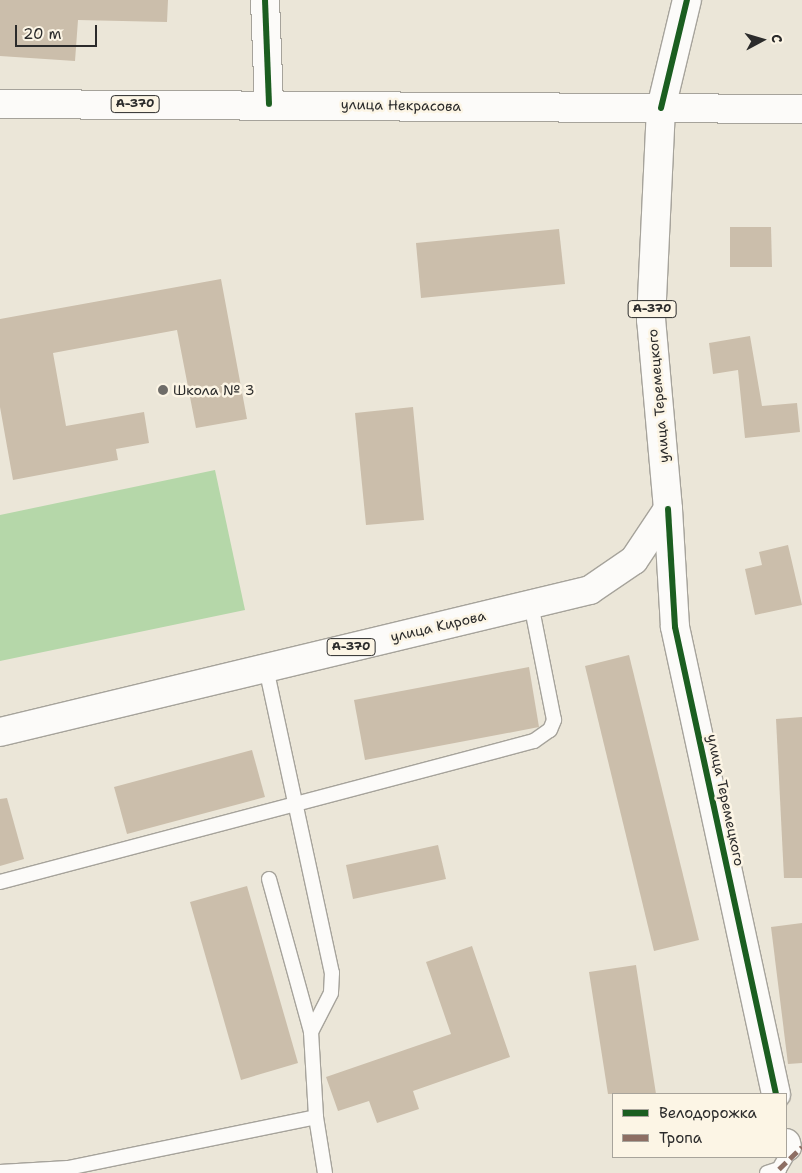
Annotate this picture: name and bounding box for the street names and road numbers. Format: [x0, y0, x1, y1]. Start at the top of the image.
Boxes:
road number: А-370 [110, 95, 160, 114]
street label: улица Некрасова [341, 96, 461, 114]
road number: А-370 [627, 300, 677, 318]
street label: улица Теремецкого [644, 328, 672, 464]
street label: улица Кирова [389, 607, 487, 645]
road number: А-370 [326, 638, 376, 656]
street label: улица Теремецкого [704, 733, 748, 867]

